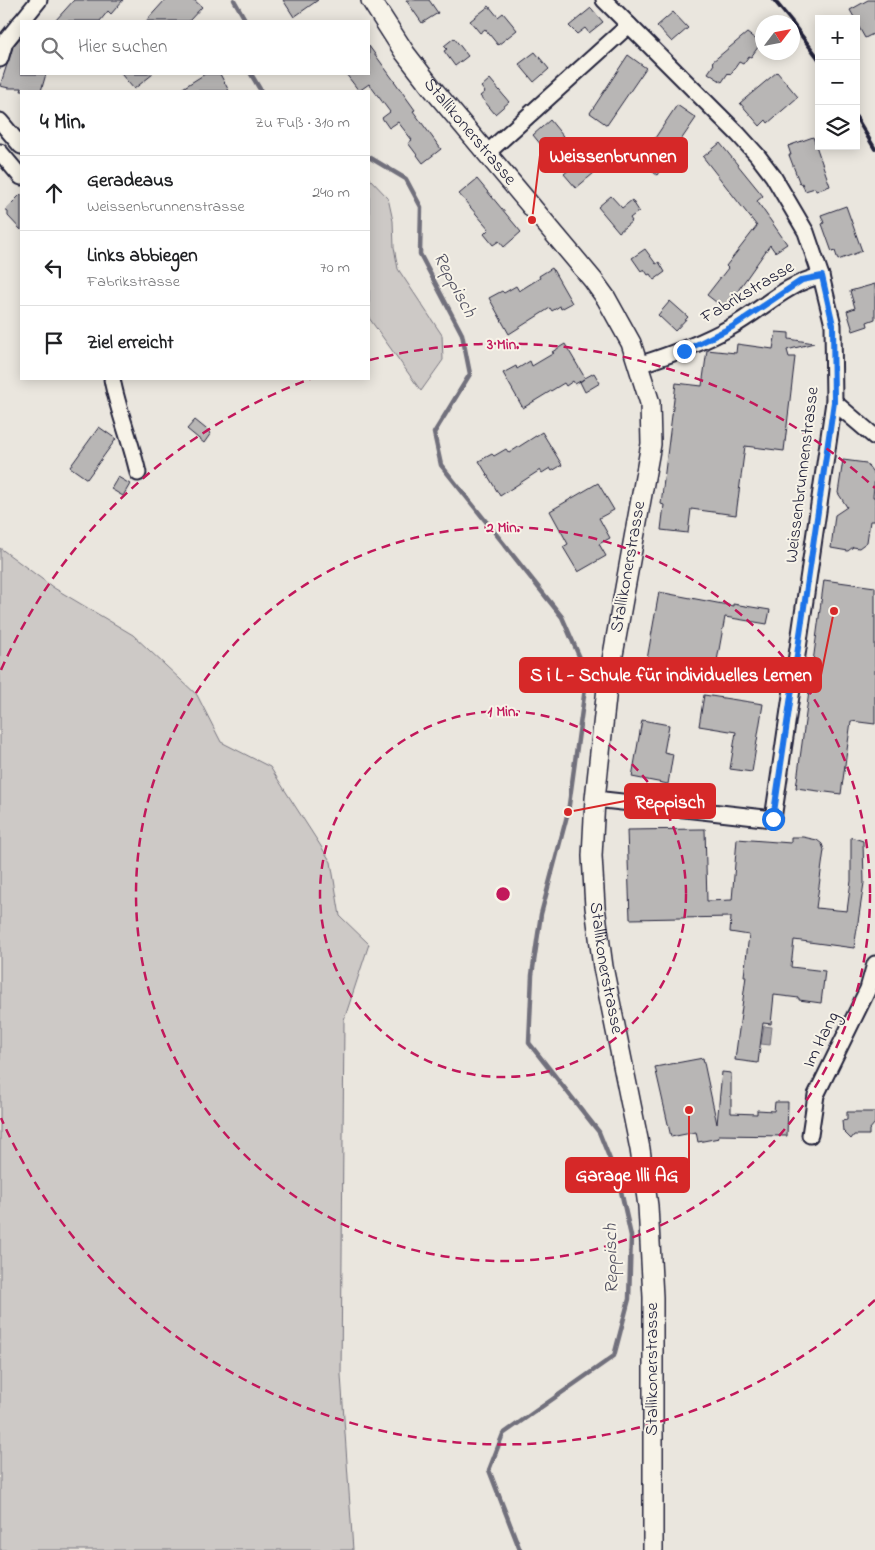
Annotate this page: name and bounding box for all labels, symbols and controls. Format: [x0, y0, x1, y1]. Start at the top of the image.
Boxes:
north arrow [755, 15, 800, 60]
map controls [815, 15, 860, 150]
button: + [815, 15, 860, 60]
search box [20, 20, 370, 75]
icon: search [38, 34, 66, 62]
text: Hier suchen [78, 34, 167, 61]
button: − [815, 60, 860, 105]
street label: Stallikonerstrasse [416, 73, 523, 193]
button: layers [815, 105, 860, 150]
text: 4 Min. [40, 108, 85, 138]
text: Zu Fuß · 310 m [255, 111, 350, 135]
callout: Weissenbrunnen [540, 138, 687, 172]
text: Weissenbrunnen [549, 144, 677, 171]
text: Geradeaus [87, 168, 174, 195]
icon: ahead [40, 179, 68, 207]
text: 240 m [312, 181, 350, 205]
text: Weissenbrunnenstrasse [87, 195, 245, 219]
text: Links abbiegen [87, 243, 198, 270]
water label: Reppisch [426, 248, 483, 323]
icon: left [40, 254, 68, 282]
street label: Fabrikstrasse [696, 254, 800, 332]
text: 70 m [320, 256, 350, 280]
text: Fabrikstrasse [87, 270, 180, 294]
icon: arrive [40, 329, 68, 357]
text: Ziel erreicht [87, 330, 174, 357]
text: 3 Min. [486, 334, 519, 356]
route end [673, 340, 696, 363]
street label: Weissenbrunnenstrasse [779, 384, 827, 565]
street label: Stallikonerstrasse [605, 498, 654, 635]
text: 2 Min. [485, 517, 520, 539]
callout: S i L - Schule für individuelles Lernen [520, 658, 821, 692]
text: S i L - Schule für individuelles Lernen [530, 663, 812, 690]
text: 1 Min. [488, 701, 518, 723]
callout: Reppisch [625, 784, 715, 818]
text: Reppisch [635, 790, 705, 817]
route start [762, 808, 785, 831]
centre of rings [494, 885, 512, 903]
street label: Stallikonerstrasse [581, 900, 629, 1037]
street label: Im Hang [797, 1007, 848, 1073]
callout: Garage Illi AG [566, 1158, 689, 1192]
text: Garage Illi AG [576, 1163, 678, 1192]
water label: Reppisch [598, 1223, 626, 1294]
street label: Stallikonerstrasse [640, 1301, 666, 1436]

